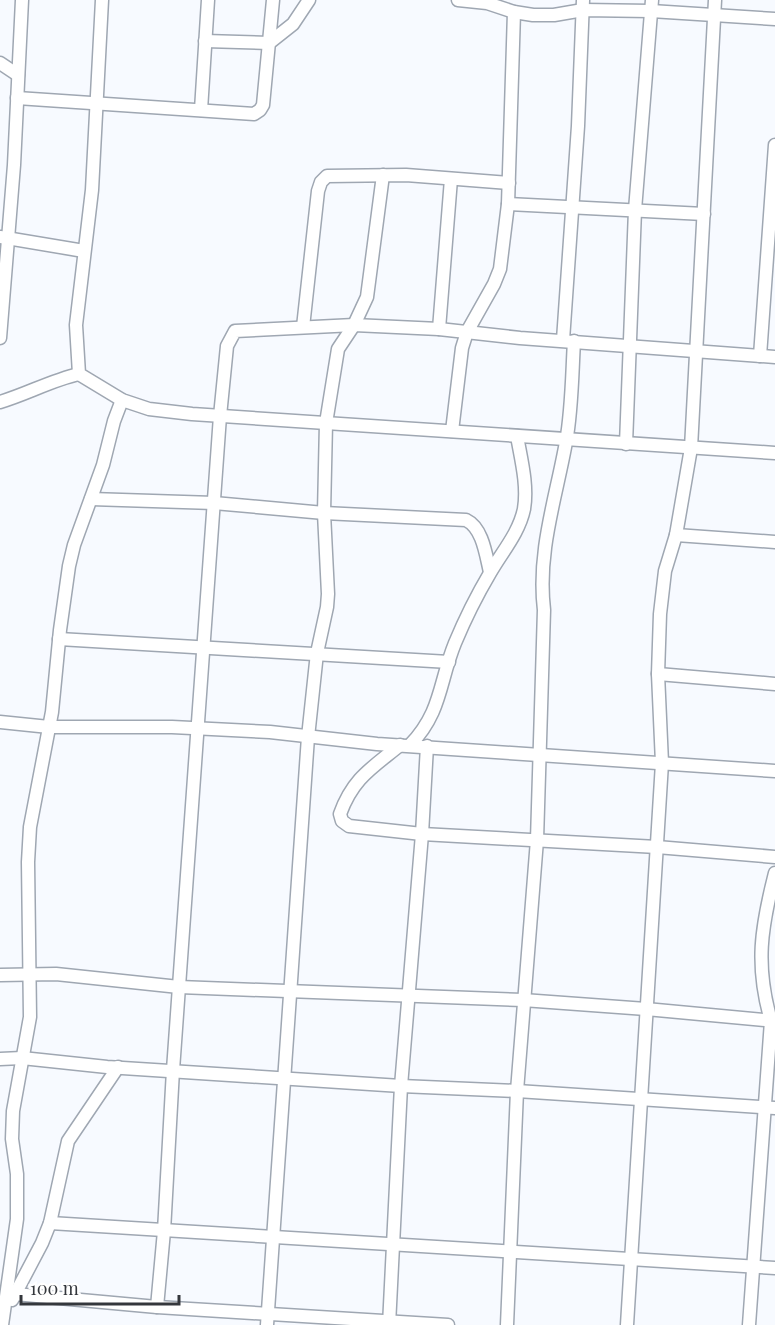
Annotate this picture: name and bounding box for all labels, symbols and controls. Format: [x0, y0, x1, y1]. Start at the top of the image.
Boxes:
scale bar [21, 1268, 178, 1306]
text: 100 m [30, 1276, 79, 1300]

